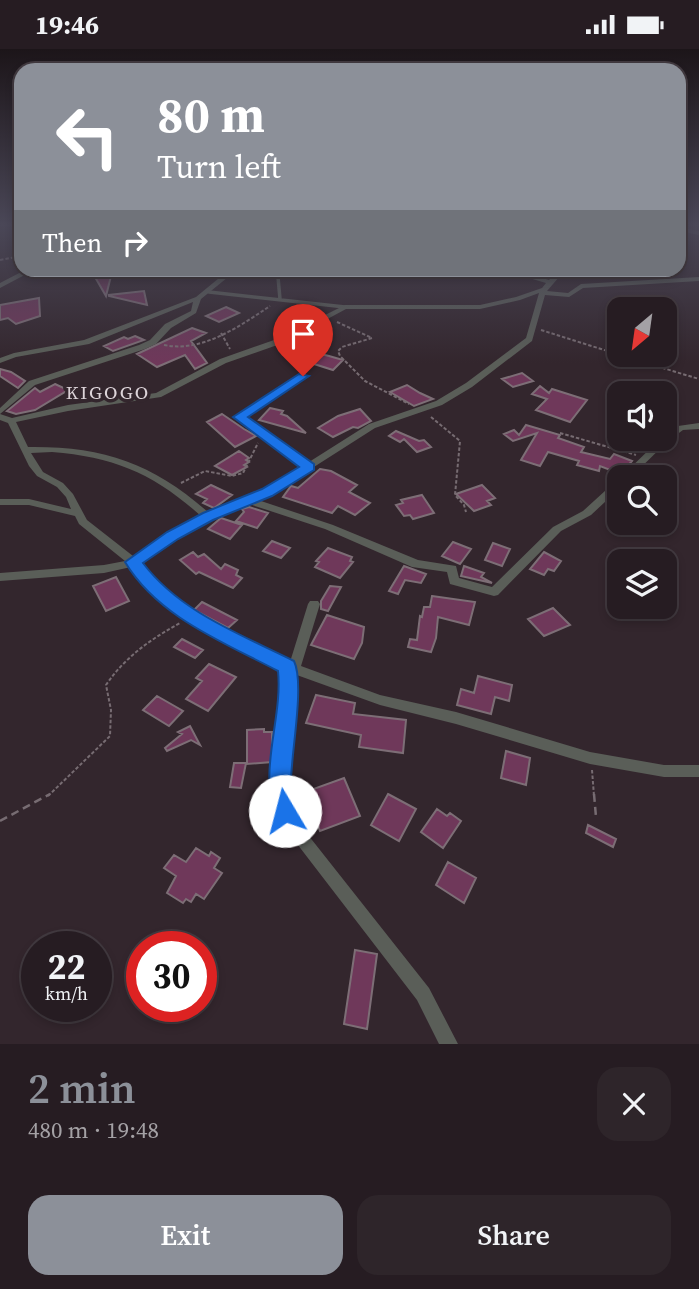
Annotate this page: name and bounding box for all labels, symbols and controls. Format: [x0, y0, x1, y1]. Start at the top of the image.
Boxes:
text: 19:46 [35, 7, 99, 43]
text: 80 m [157, 81, 265, 148]
icon: left [42, 91, 133, 182]
text: Turn left [157, 145, 281, 189]
icon: right [116, 224, 154, 262]
text: Then [42, 225, 102, 261]
north arrow [607, 297, 677, 367]
map controls [607, 297, 677, 619]
pin [273, 304, 333, 376]
icon: arrive [284, 315, 322, 353]
district label: KIGOGO [66, 379, 150, 405]
button: sound [607, 381, 677, 451]
button: search [607, 465, 677, 535]
button: layers [607, 549, 677, 619]
position arrow [248, 774, 322, 848]
speed limit sign: 30 [126, 931, 217, 1022]
text: 22 [48, 943, 85, 991]
text: km/h [45, 981, 88, 1006]
text: 2 min [28, 1059, 136, 1117]
button: close [597, 1067, 671, 1141]
text: 480 m · 19:48 [28, 1114, 159, 1146]
button: Exit [28, 1195, 343, 1275]
button: Share [357, 1195, 671, 1275]

